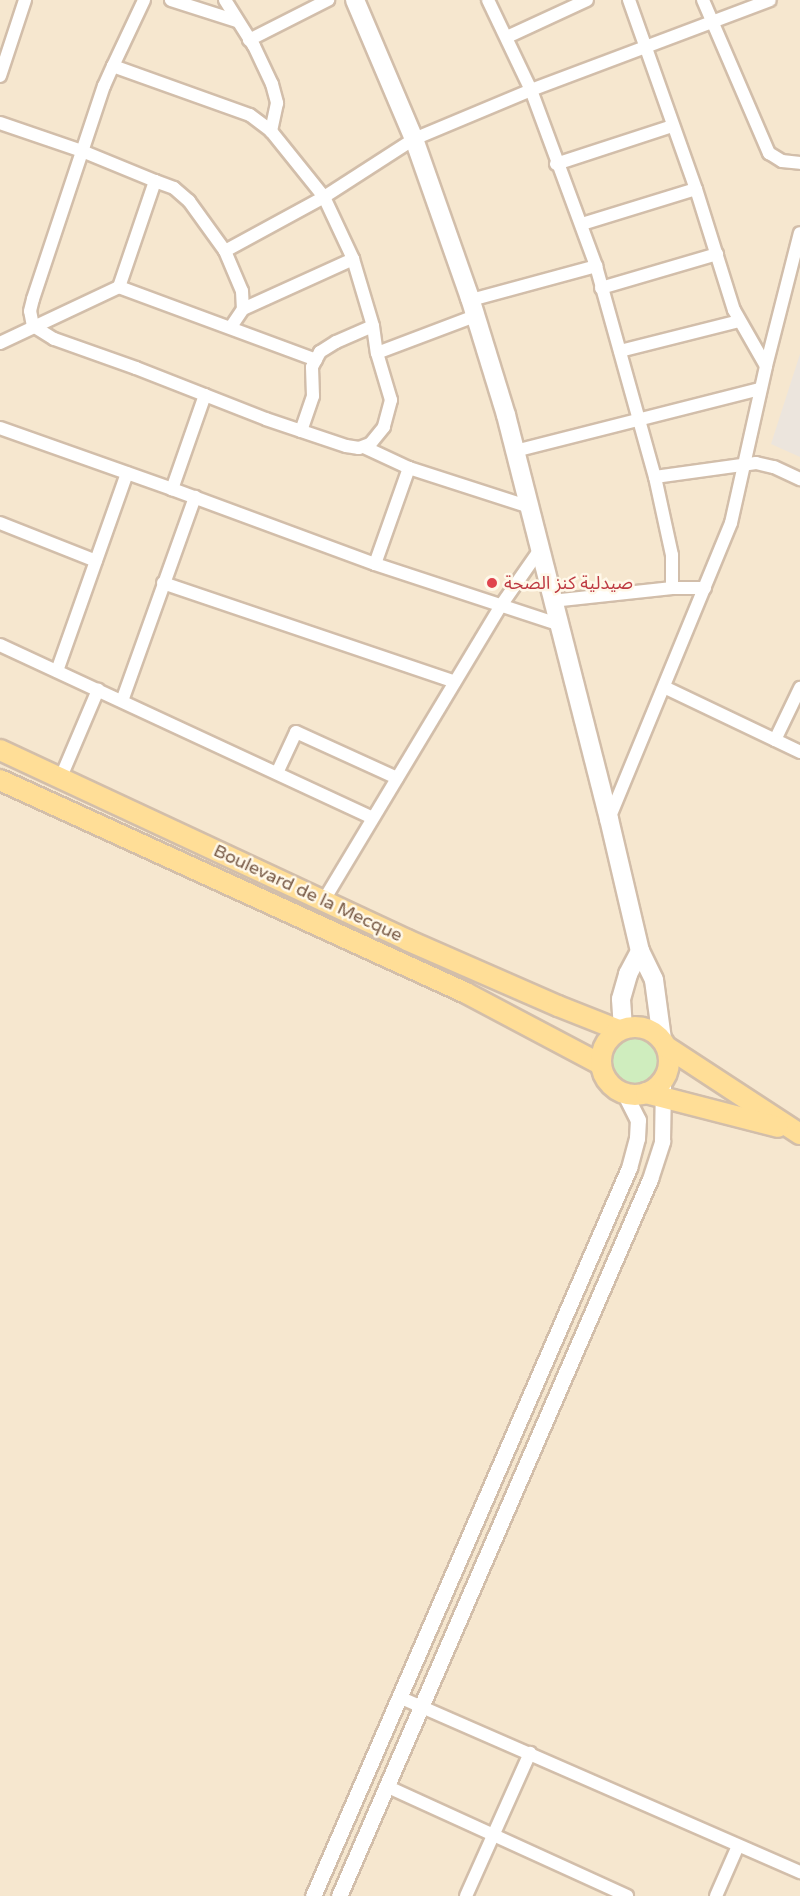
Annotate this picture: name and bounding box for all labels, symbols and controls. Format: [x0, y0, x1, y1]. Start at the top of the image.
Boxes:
place label: صيدلية كنز الصحة [504, 572, 633, 594]
marker: صيدلية كنز الصحة [485, 576, 499, 590]
street label: Boulevard de la Mecque [210, 840, 406, 946]

